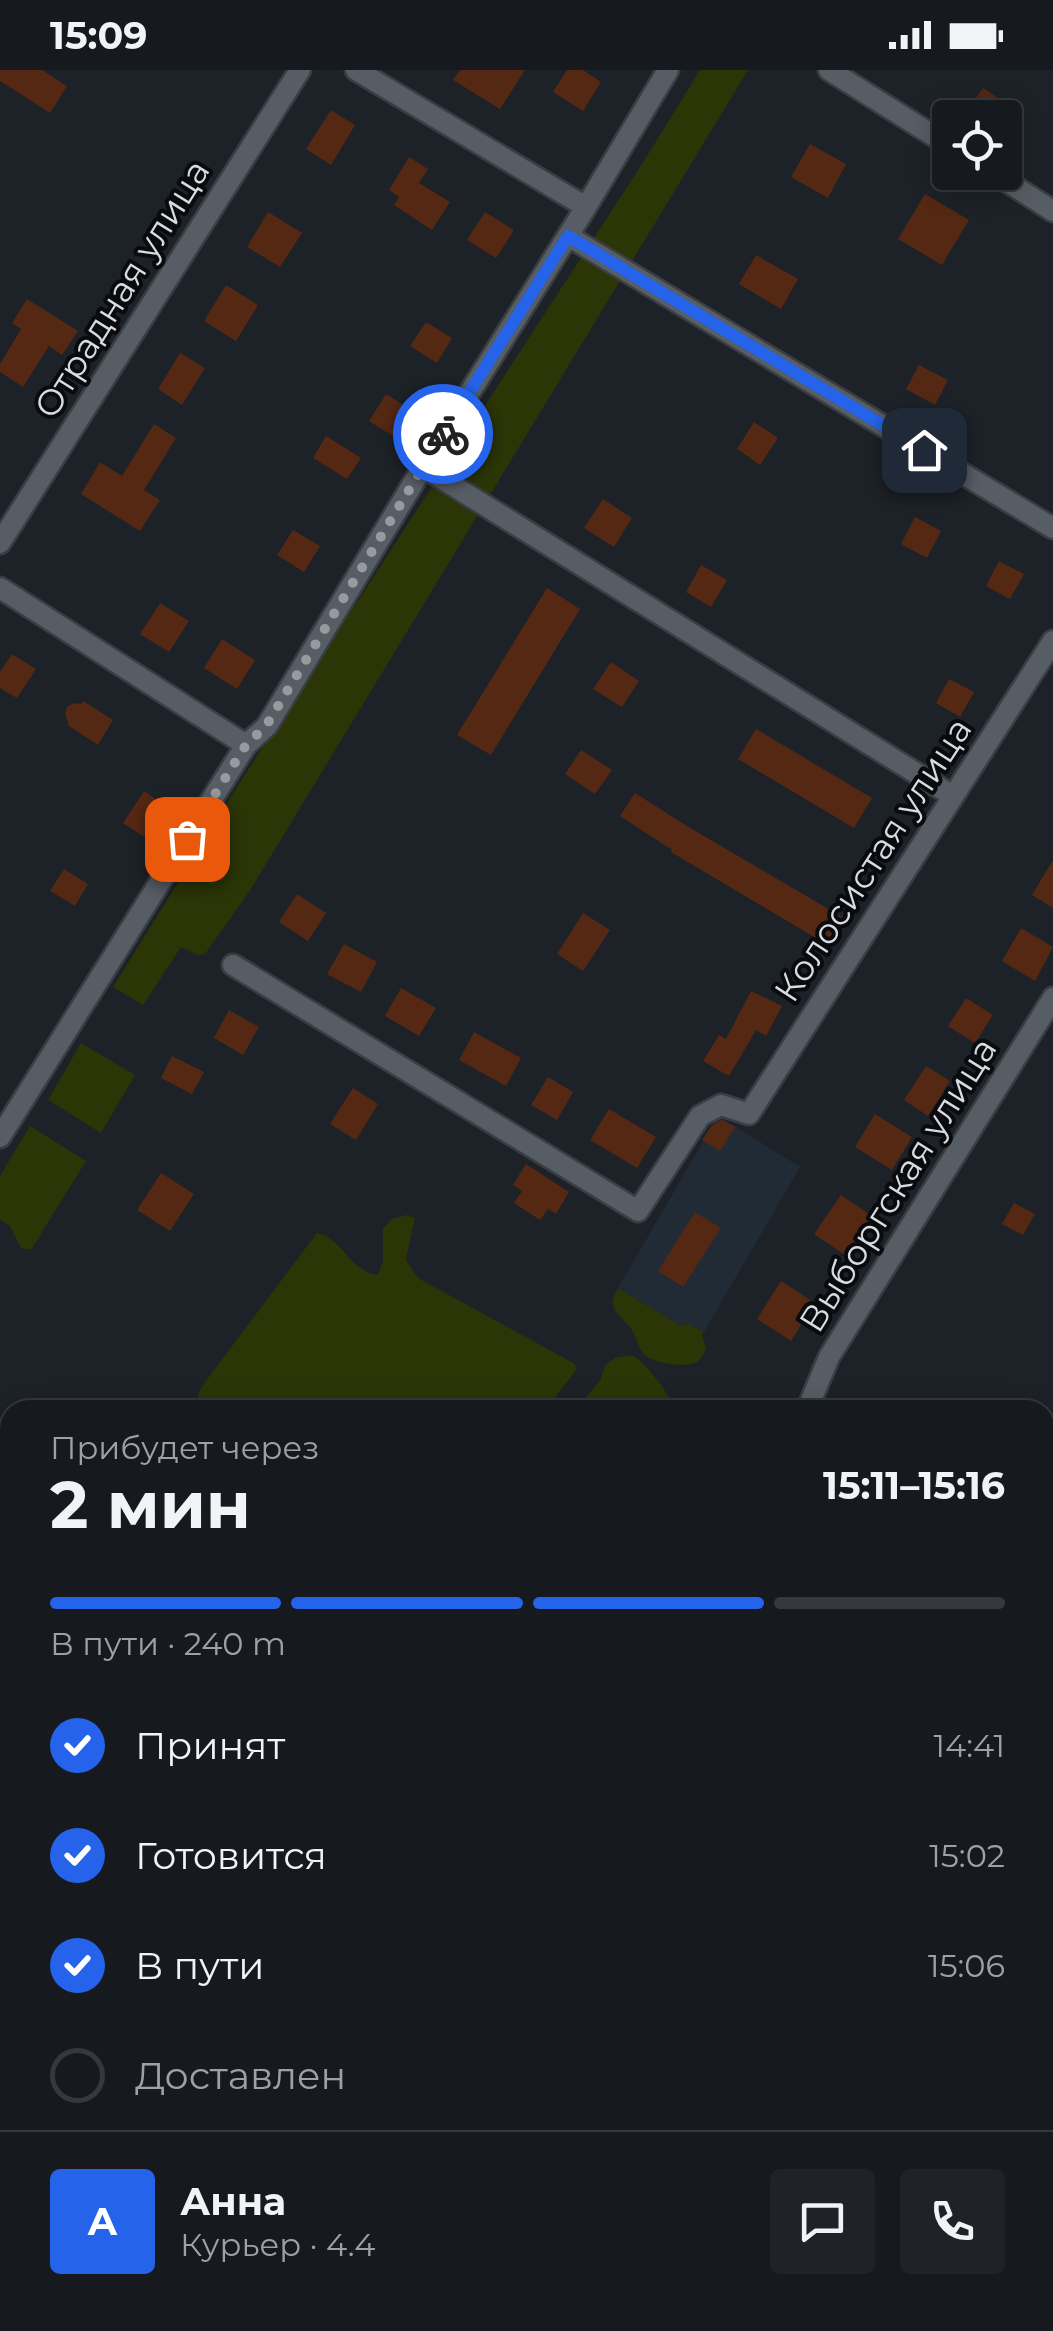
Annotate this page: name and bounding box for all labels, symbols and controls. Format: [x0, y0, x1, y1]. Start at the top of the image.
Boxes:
text: 15:09 [50, 12, 147, 59]
map controls [932, 100, 1022, 190]
button: locate [932, 100, 1022, 190]
street label: Отрадная улица [25, 152, 218, 426]
courier [393, 384, 493, 484]
icon: bike [416, 407, 471, 462]
pin [882, 408, 967, 493]
icon: home [897, 423, 952, 478]
street label: Колосистая улица [765, 710, 980, 1010]
pin [145, 797, 230, 882]
icon: bag [160, 812, 215, 867]
street label: Выборгская улица [790, 1030, 1006, 1340]
text: Прибудет через [50, 1428, 319, 1467]
text: 15:11–15:16 [823, 1462, 1005, 1509]
text: 2 мин [50, 1465, 251, 1544]
text: В пути · 240 m [50, 1624, 286, 1663]
icon: check [50, 1718, 105, 1773]
text: Принят [135, 1722, 285, 1769]
text: 14:41 [933, 1726, 1005, 1765]
icon: check [50, 1828, 105, 1883]
text: Готовится [135, 1832, 327, 1879]
text: 15:02 [929, 1836, 1005, 1875]
icon: check [50, 1938, 105, 1993]
text: В пути [135, 1942, 264, 1989]
text: 15:06 [928, 1946, 1005, 1985]
text: Доставлен [135, 2052, 346, 2099]
button: chat [770, 2169, 875, 2274]
button: phone [900, 2169, 1005, 2274]
text: Анна [180, 2178, 286, 2225]
text: А [87, 2198, 118, 2245]
text: Курьер · 4.4 [180, 2225, 375, 2264]

